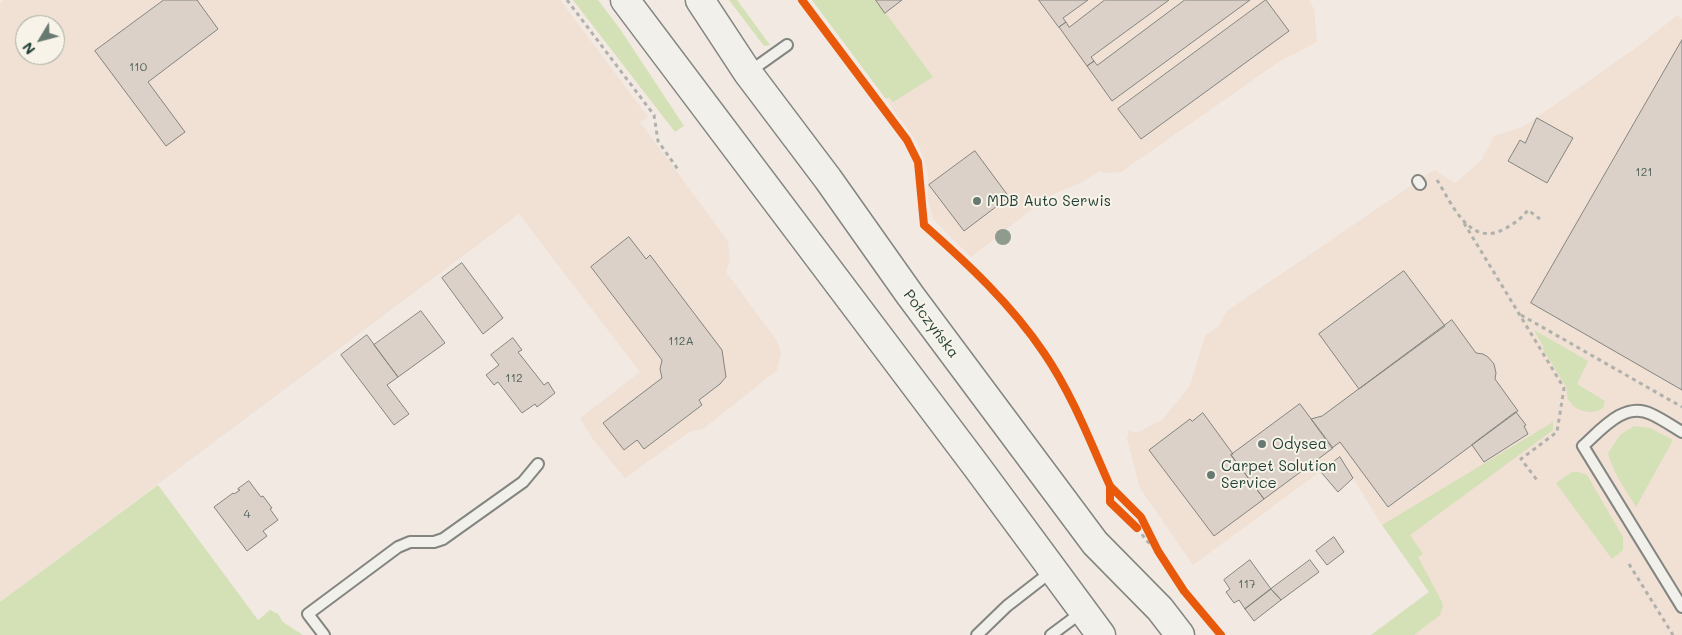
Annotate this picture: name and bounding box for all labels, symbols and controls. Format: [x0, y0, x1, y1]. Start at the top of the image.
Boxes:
north arrow [15, 15, 65, 65]
text: N [18, 39, 39, 59]
house number: 110 [129, 60, 147, 74]
house number: 121 [1635, 165, 1653, 179]
place label: MDB Auto Serwis [987, 192, 1111, 210]
marker: MDB Auto Serwis [971, 195, 983, 207]
street label: Połczyńska [900, 286, 962, 362]
house number: 112A [668, 334, 694, 348]
house number: 112 [505, 371, 523, 385]
place label: Odysea [1272, 435, 1327, 453]
marker: Odysea [1256, 438, 1268, 450]
place label: Carpet Solution Service [1221, 457, 1336, 492]
marker: Carpet Solution Service [1205, 469, 1217, 481]
house number: 4 [243, 507, 251, 521]
house number: 117 [1238, 577, 1256, 591]

